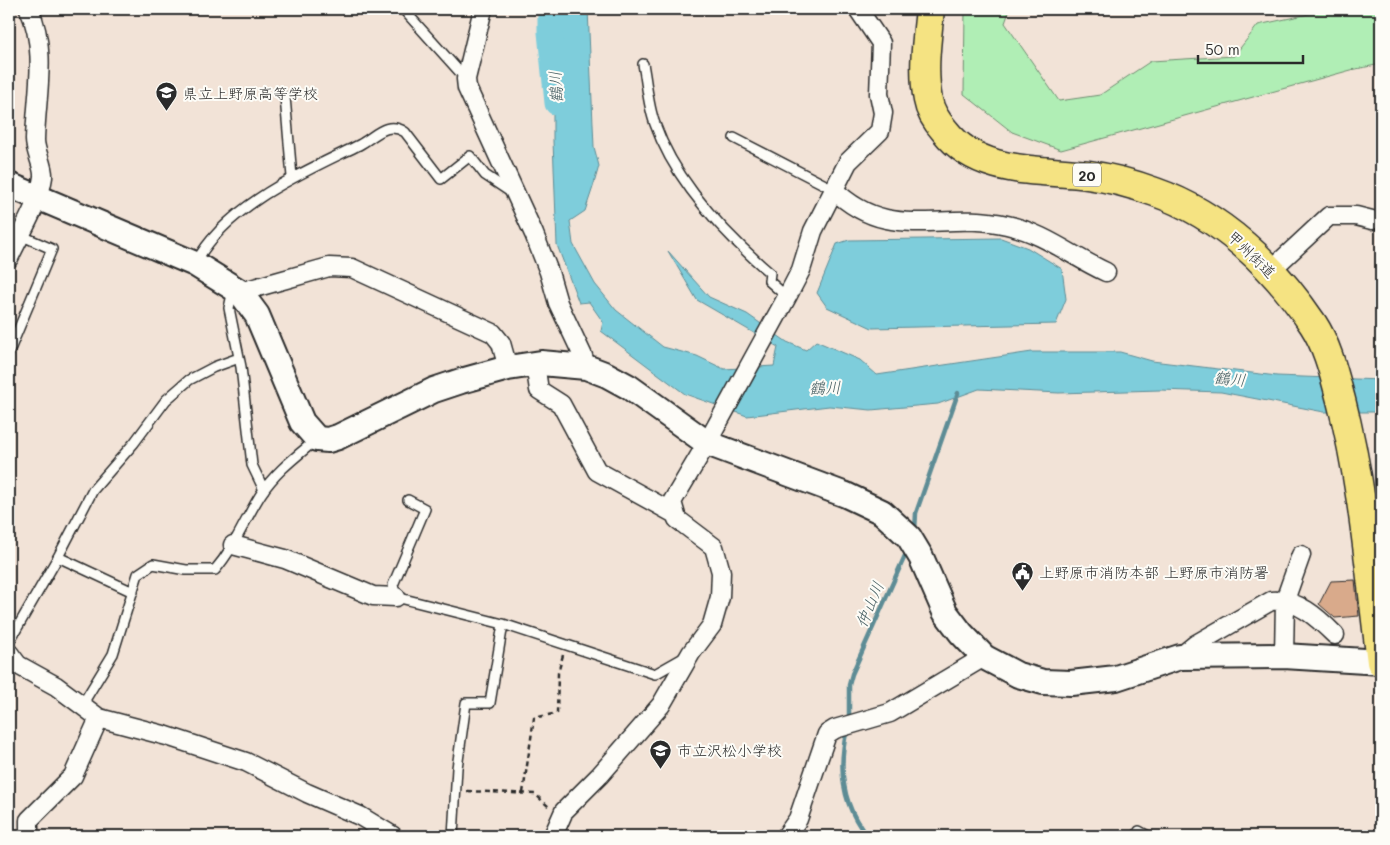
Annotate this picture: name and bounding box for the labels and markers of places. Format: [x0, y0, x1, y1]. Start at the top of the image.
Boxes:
school or university icon: 県立上野原高等学校 [155, 81, 179, 112]
place label: 県立上野原高等学校 [183, 83, 318, 103]
public building icon: 上野原市消防本部 上野原市消防署 [1011, 560, 1035, 591]
place label: 上野原市消防本部 上野原市消防署 [1039, 562, 1269, 582]
school or university icon: 市立沢松小学校 [649, 738, 673, 769]
place label: 市立沢松小学校 [677, 740, 782, 760]

